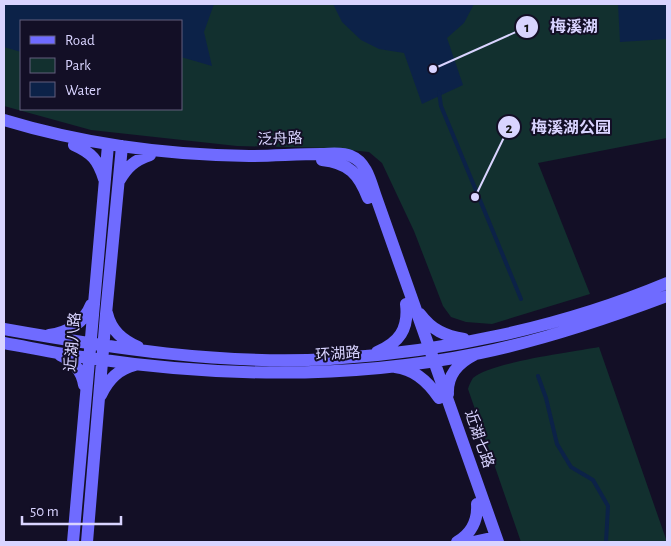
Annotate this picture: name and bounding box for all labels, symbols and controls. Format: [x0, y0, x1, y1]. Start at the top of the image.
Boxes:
callout: 梅溪湖 [515, 11, 608, 42]
text: 梅溪湖 [550, 18, 598, 35]
legend [20, 20, 182, 110]
text: 1 [524, 20, 530, 35]
text: Road [65, 33, 95, 48]
text: Park [65, 58, 91, 73]
text: Water [65, 83, 101, 98]
callout: 梅溪湖公园 [496, 112, 621, 143]
text: 梅溪湖公园 [531, 119, 611, 136]
text: 2 [505, 121, 513, 136]
street label: 泛舟路 [257, 130, 303, 147]
street label: 近湖八路 [62, 311, 83, 373]
street label: 环湖路 [315, 344, 361, 363]
street label: 近湖七路 [462, 408, 497, 470]
scale bar [22, 494, 121, 526]
text: 50 m [30, 504, 59, 519]

